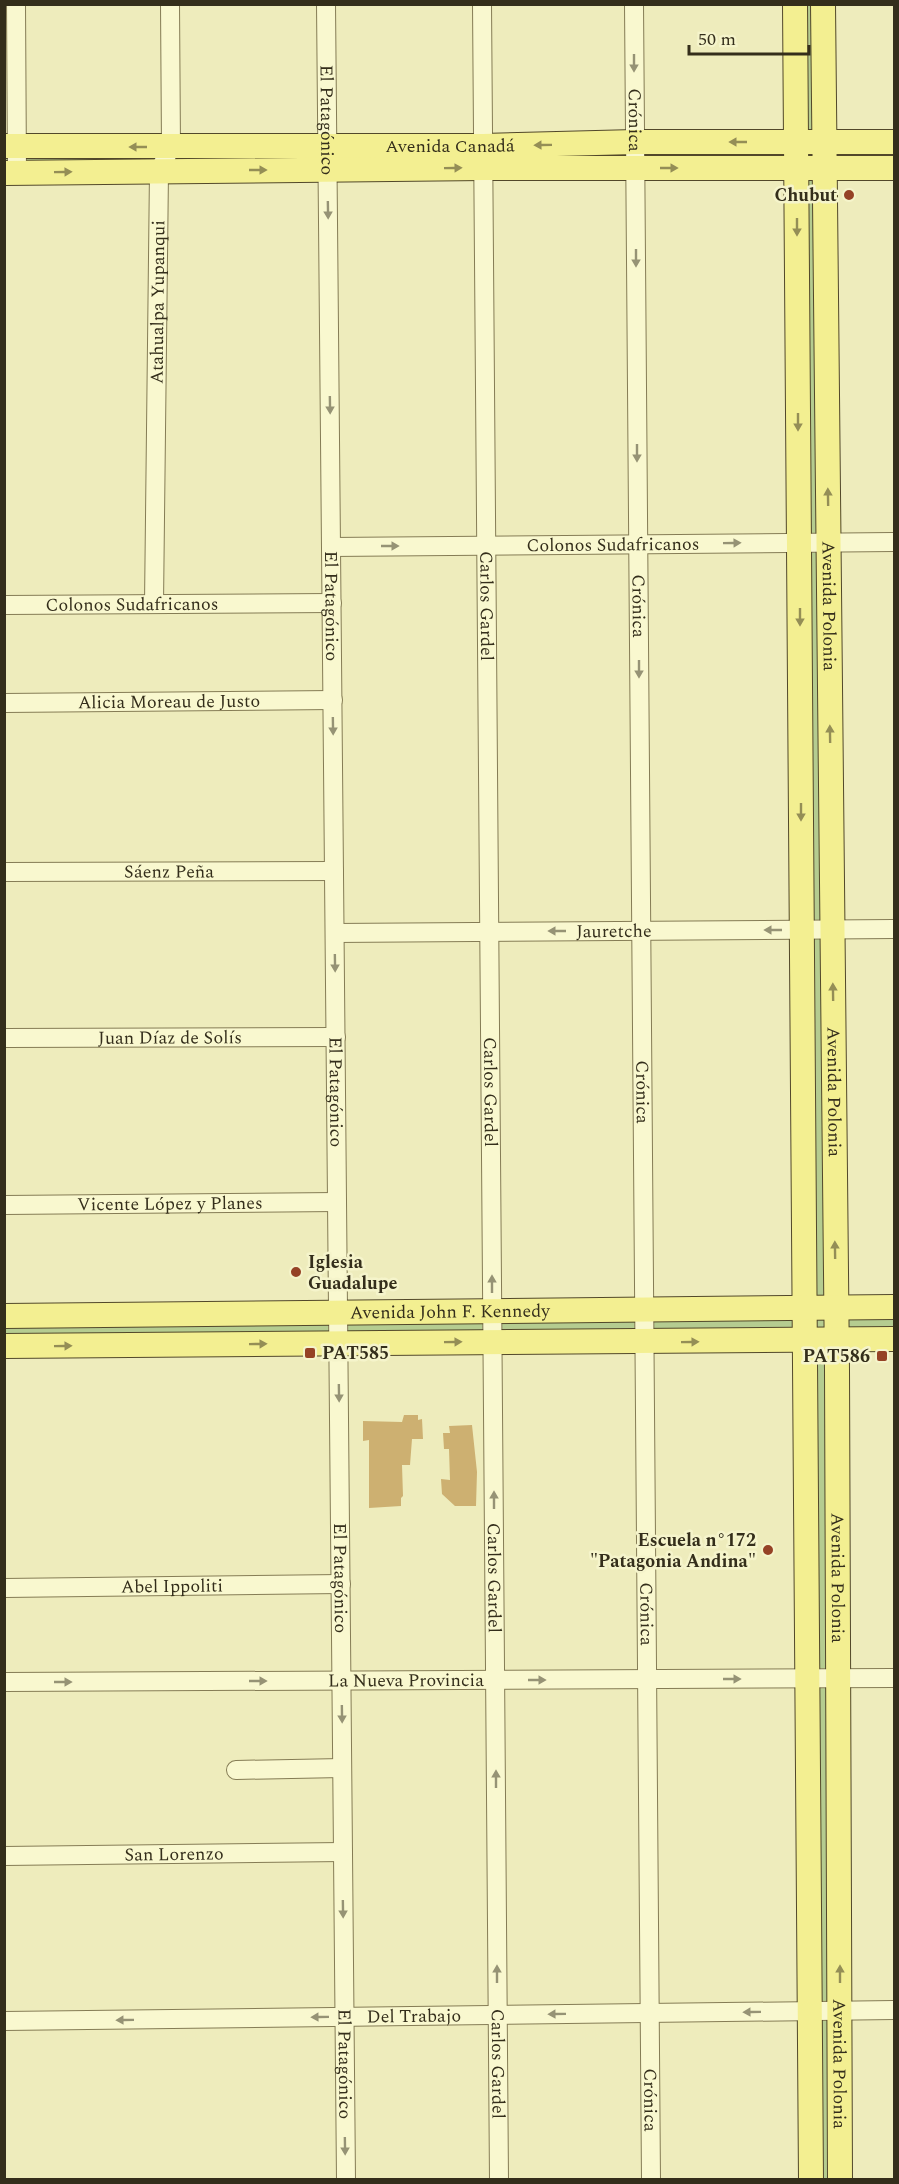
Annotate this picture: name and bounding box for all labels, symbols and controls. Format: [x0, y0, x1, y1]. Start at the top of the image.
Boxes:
scale bar [689, 18, 809, 56]
text: 50 m [698, 26, 736, 53]
one-way arrow [629, 53, 639, 72]
street label: El Patagónico [313, 65, 341, 175]
street label: Crónica [621, 88, 649, 152]
street label: Avenida Canadá [385, 132, 515, 160]
one-way arrow [728, 137, 747, 147]
one-way arrow [533, 140, 552, 149]
one-way arrow [128, 142, 147, 152]
one-way arrow [443, 163, 462, 173]
one-way arrow [659, 163, 678, 173]
one-way arrow [248, 165, 267, 175]
one-way arrow [53, 168, 72, 177]
place label: Chubut [774, 182, 837, 209]
marker: Chubut [842, 188, 856, 202]
one-way arrow [323, 200, 333, 219]
one-way arrow [792, 217, 802, 236]
street label: Atahualpa Yupanqui [143, 220, 172, 384]
one-way arrow [631, 248, 641, 267]
one-way arrow [325, 395, 335, 414]
one-way arrow [794, 412, 803, 431]
one-way arrow [632, 443, 642, 462]
one-way arrow [823, 487, 833, 506]
street label: Colonos Sudafricanos [526, 530, 700, 559]
one-way arrow [722, 538, 741, 548]
one-way arrow [380, 541, 399, 551]
street label: Avenida Polonia [815, 541, 843, 671]
street label: El Patagónico [318, 551, 346, 661]
street label: Carlos Gardel [473, 551, 501, 661]
street label: Crónica [625, 574, 652, 638]
street label: Colonos Sudafricanos [45, 590, 219, 618]
one-way arrow [795, 607, 805, 626]
one-way arrow [634, 659, 644, 678]
street label: Alicia Moreau de Justo [78, 687, 260, 716]
one-way arrow [328, 716, 338, 735]
one-way arrow [825, 724, 835, 743]
one-way arrow [796, 802, 806, 821]
street label: Sáenz Peña [124, 858, 214, 885]
street label: Jauretche [576, 917, 652, 945]
one-way arrow [764, 925, 783, 934]
one-way arrow [548, 926, 567, 936]
one-way arrow [330, 953, 340, 972]
one-way arrow [828, 982, 838, 1001]
street label: Juan Díaz de Solís [98, 1024, 242, 1051]
street label: Avenida Polonia [820, 1027, 848, 1157]
street label: El Patagónico [322, 1037, 350, 1147]
street label: Carlos Gardel [477, 1037, 504, 1147]
street label: Crónica [629, 1060, 656, 1124]
street label: Vicente López y Planes [77, 1189, 263, 1218]
one-way arrow [830, 1240, 840, 1259]
place label: Iglesia Guadalupe [308, 1249, 398, 1297]
marker: Iglesia Guadalupe [289, 1265, 303, 1279]
one-way arrow [487, 1275, 497, 1294]
street label: Avenida John F. Kennedy [350, 1297, 551, 1326]
one-way arrow [443, 1337, 462, 1347]
one-way arrow [680, 1337, 699, 1347]
one-way arrow [248, 1339, 267, 1349]
place label: PAT585 [322, 1340, 389, 1367]
one-way arrow [53, 1341, 72, 1351]
place label: PAT586 [803, 1343, 870, 1370]
marker: PAT585 [303, 1346, 317, 1360]
marker: PAT586 [875, 1349, 889, 1363]
one-way arrow [334, 1383, 344, 1402]
one-way arrow [489, 1491, 499, 1510]
street label: Avenida Polonia [824, 1513, 852, 1643]
street label: El Patagónico [326, 1523, 354, 1633]
street label: Carlos Gardel [480, 1523, 508, 1633]
place label: Escuela n°172 "Patagonia Andina" [590, 1527, 756, 1575]
marker: Escuela n°172 "Patagonia Andina" [761, 1543, 775, 1557]
street label: Abel Ippoliti [121, 1572, 223, 1600]
street label: Crónica [633, 1582, 660, 1646]
street label: La Nueva Provincia [328, 1666, 484, 1694]
one-way arrow [722, 1674, 741, 1684]
one-way arrow [527, 1675, 546, 1685]
one-way arrow [248, 1676, 267, 1686]
one-way arrow [53, 1677, 72, 1687]
one-way arrow [337, 1704, 346, 1723]
one-way arrow [491, 1770, 501, 1789]
street label: San Lorenzo [124, 1840, 224, 1868]
one-way arrow [338, 1899, 348, 1918]
one-way arrow [492, 1965, 502, 1984]
one-way arrow [835, 1965, 845, 1984]
street label: Avenida Polonia [826, 1999, 853, 2129]
street label: Del Trabajo [367, 2002, 461, 2030]
one-way arrow [742, 2007, 761, 2017]
street label: El Patagónico [331, 2009, 359, 2119]
street label: Carlos Gardel [484, 2009, 512, 2119]
one-way arrow [547, 2010, 566, 2019]
one-way arrow [310, 2012, 329, 2022]
one-way arrow [115, 2015, 134, 2024]
street label: Crónica [637, 2068, 664, 2132]
one-way arrow [340, 2136, 350, 2155]

